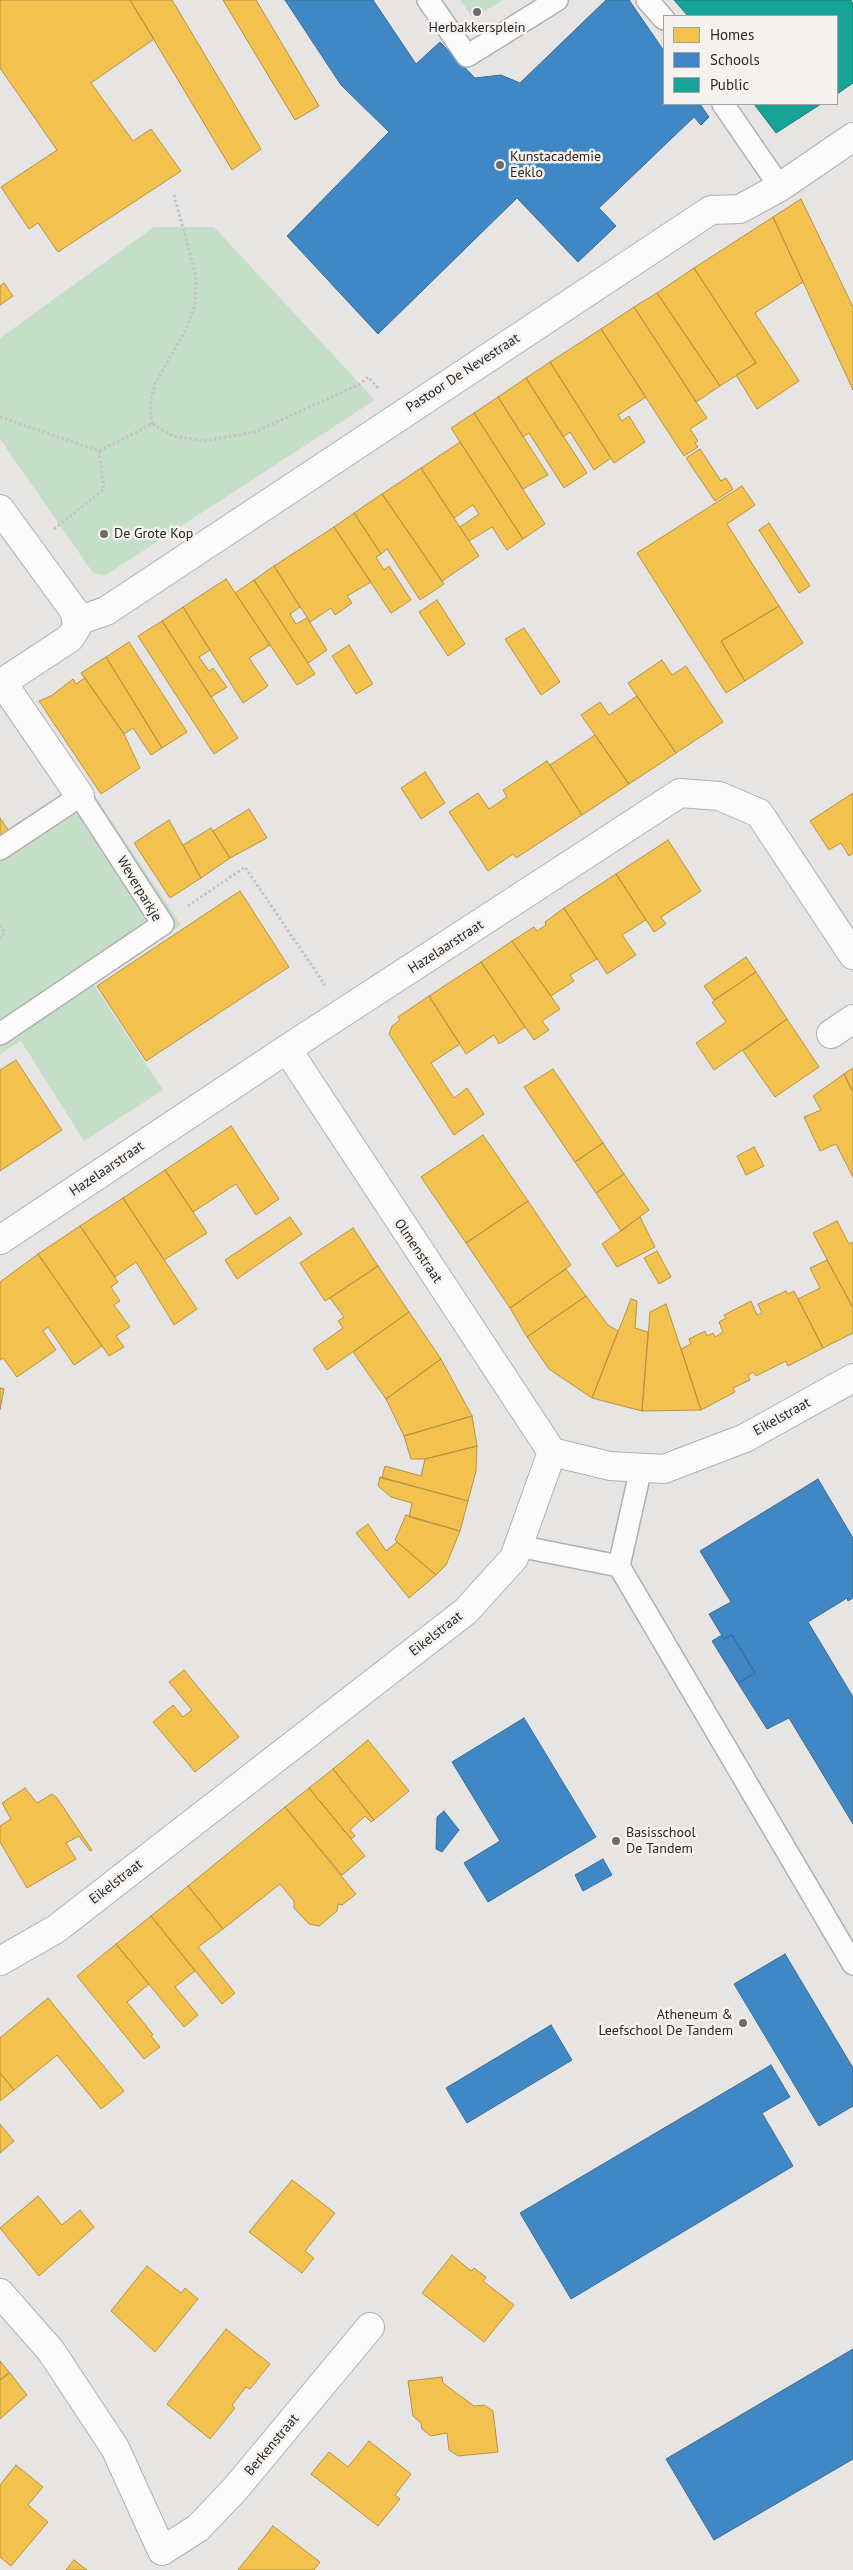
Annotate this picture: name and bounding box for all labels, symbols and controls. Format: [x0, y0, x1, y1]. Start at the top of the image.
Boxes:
marker: Herbakkersplein [471, 6, 483, 18]
legend [663, 15, 838, 105]
place label: Herbakkersplein [429, 20, 525, 36]
text: Homes [710, 25, 754, 44]
text: Schools [710, 50, 760, 69]
text: Public [710, 75, 749, 94]
place label: Kunstacademie Eeklo [510, 149, 601, 182]
marker: Kunstacademie Eeklo [494, 159, 506, 171]
street label: Pastoor De Nevestraat [403, 330, 523, 416]
place label: De Grote Kop [114, 526, 193, 542]
marker: De Grote Kop [98, 528, 110, 540]
street label: Weverparkje [113, 853, 165, 925]
street label: Hazelaarstraat [405, 916, 487, 978]
street label: Hazelaarstraat [67, 1138, 147, 1200]
street label: Olmenstraat [390, 1216, 446, 1286]
street label: Eikelstraat [750, 1394, 814, 1440]
street label: Eikelstraat [406, 1608, 466, 1660]
place label: Basisschool De Tandem [626, 1825, 696, 1858]
marker: Basisschool De Tandem [610, 1835, 622, 1847]
street label: Eikelstraat [86, 1856, 146, 1908]
place label: Atheneum & Leefschool De Tandem [598, 2007, 733, 2040]
marker: Atheneum & Leefschool De Tandem [737, 2017, 749, 2029]
street label: Berkenstraat [241, 2411, 303, 2479]

